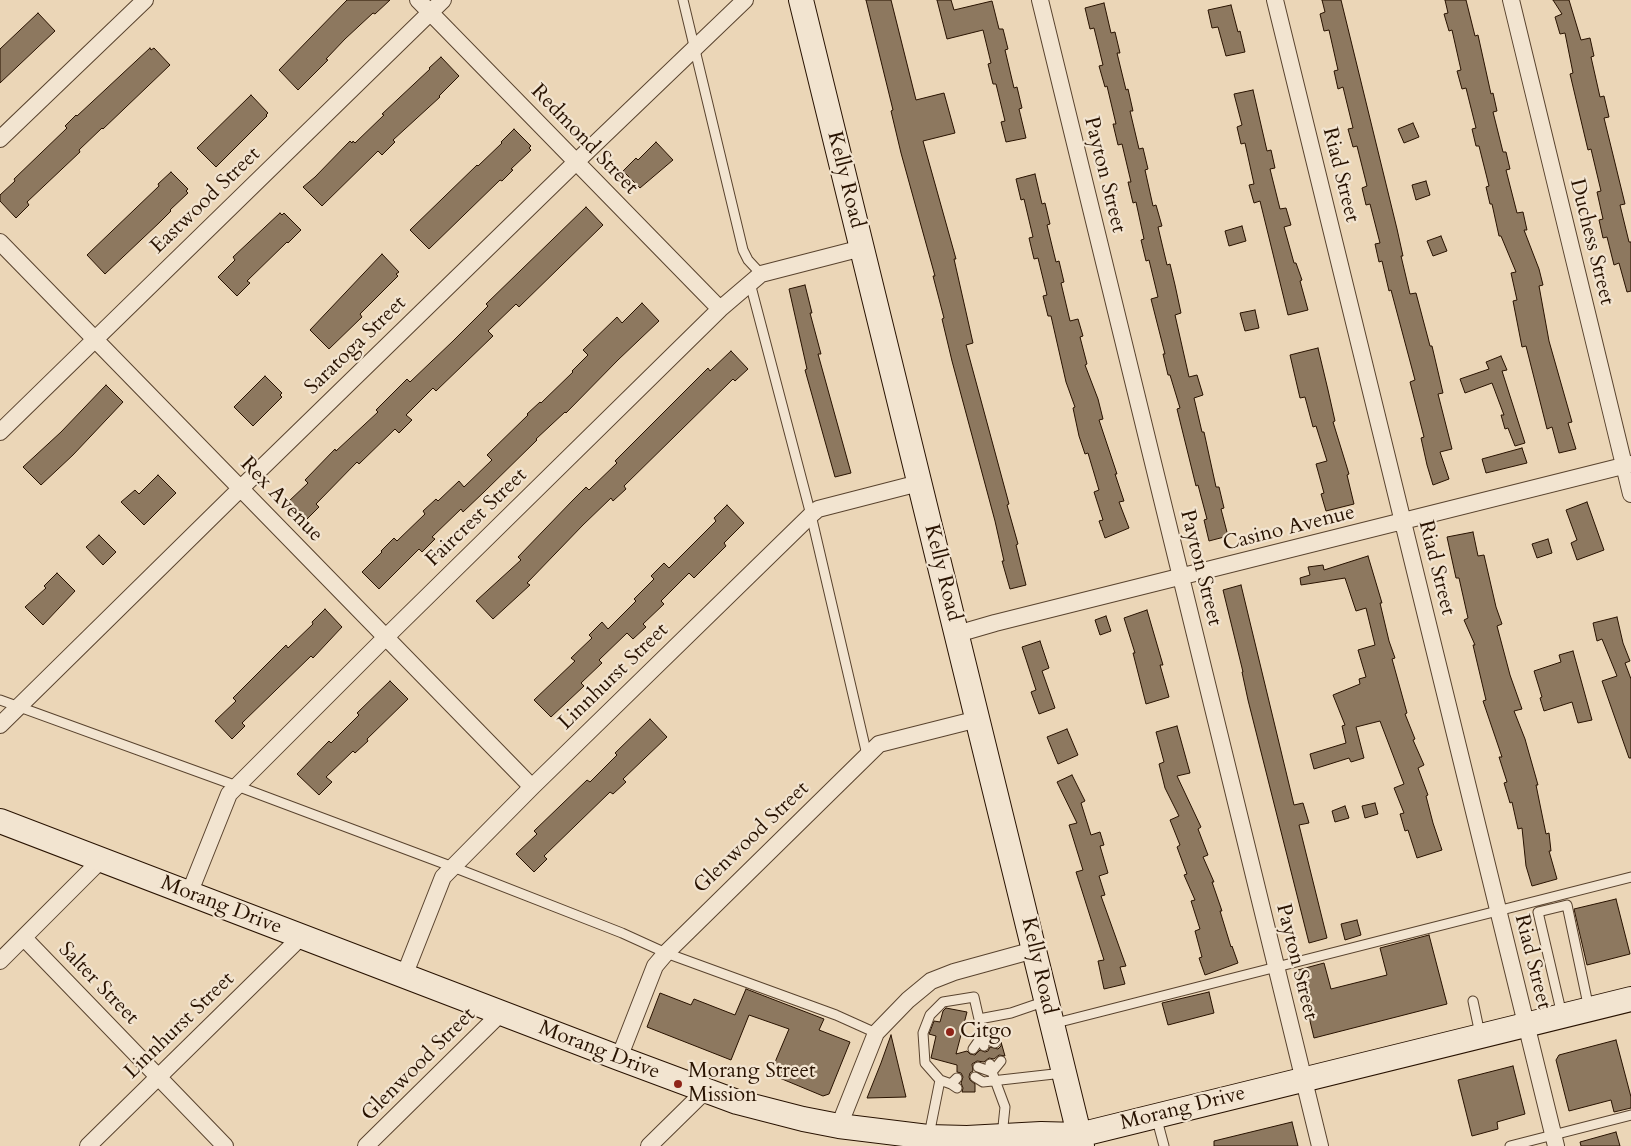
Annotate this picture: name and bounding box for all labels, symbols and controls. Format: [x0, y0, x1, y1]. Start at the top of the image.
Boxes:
street label: Redmond Street [525, 80, 643, 200]
street label: Payton Street [1077, 114, 1131, 236]
street label: Riad Street [1316, 125, 1364, 225]
street label: Kelly Road [821, 129, 869, 231]
street label: Eastwood Street [146, 142, 266, 260]
street label: Duchess Street [1563, 176, 1619, 308]
street label: Saratoga Street [300, 291, 412, 401]
street label: Rex Avenue [234, 452, 328, 548]
street label: Faircrest Street [421, 463, 533, 573]
street label: Casino Avenue [1220, 500, 1358, 558]
street label: Payton Street [1173, 507, 1227, 629]
street label: Riad Street [1412, 518, 1460, 618]
street label: Kelly Road [918, 522, 966, 624]
street label: Linnhurst Street [554, 618, 674, 736]
street label: Glenwood Street [689, 777, 815, 899]
street label: Morang Drive [157, 871, 285, 941]
street label: Payton Street [1269, 901, 1323, 1023]
street label: Riad Street [1508, 912, 1556, 1012]
street label: Kelly Road [1015, 915, 1061, 1017]
street label: Salter Street [52, 938, 144, 1030]
street label: Linnhurst Street [120, 967, 240, 1085]
street label: Glenwood Street [357, 1003, 481, 1127]
street label: Morang Drive [535, 1016, 663, 1086]
place label: Citgo [960, 1019, 1012, 1045]
marker: Citgo [944, 1026, 956, 1038]
place label: Morang Street Mission [688, 1059, 816, 1109]
marker: Morang Street Mission [672, 1078, 684, 1090]
street label: Morang Drive [1118, 1081, 1248, 1137]

